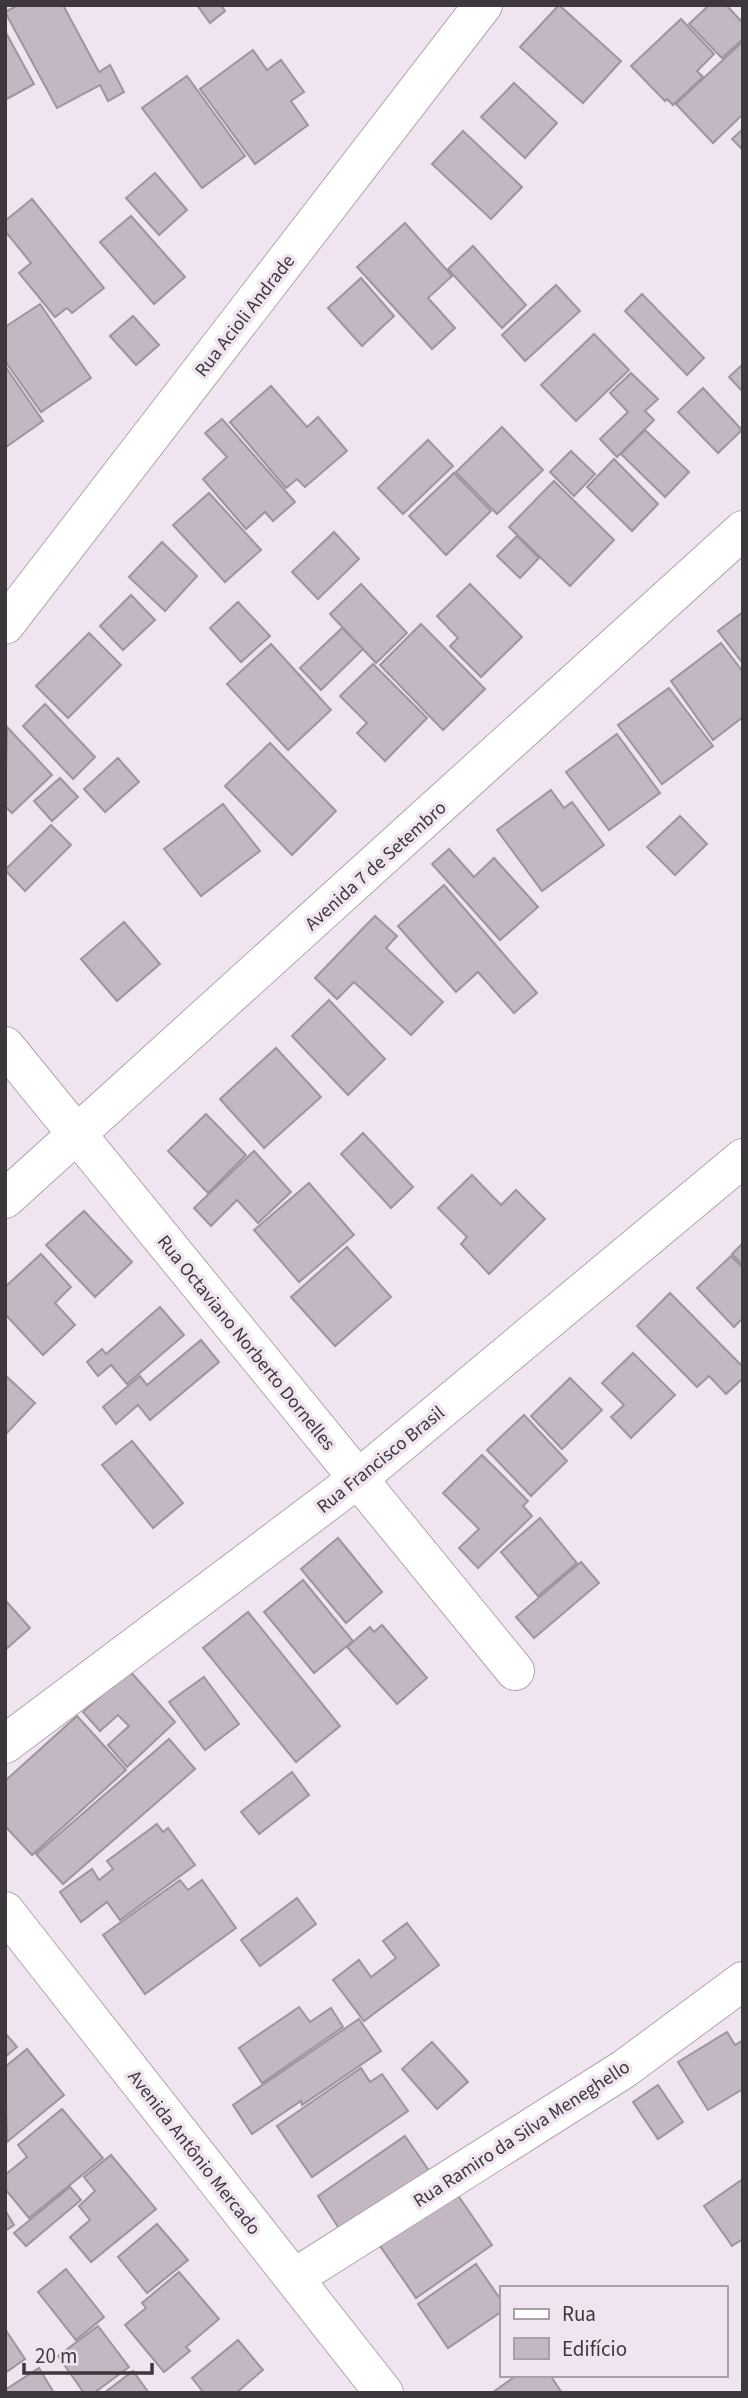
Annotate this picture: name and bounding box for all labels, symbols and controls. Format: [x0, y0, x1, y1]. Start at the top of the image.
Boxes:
street label: Rua Acioli Andrade [189, 249, 302, 383]
street label: Avenida 7 de Setembro [299, 795, 453, 937]
street label: Rua Octaviano Norberto Dornelles [150, 1229, 341, 1456]
street label: Rua Francisco Brasil [311, 1400, 451, 1520]
street label: Rua Ramiro da Silva Meneghello [408, 2054, 635, 2215]
street label: Avenida Antônio Mercado [121, 2065, 267, 2241]
legend [500, 2286, 727, 2377]
text: Rua [562, 2299, 596, 2329]
scale bar [24, 2332, 152, 2376]
text: Edifício [562, 2334, 627, 2364]
text: 20 m [35, 2341, 77, 2371]

